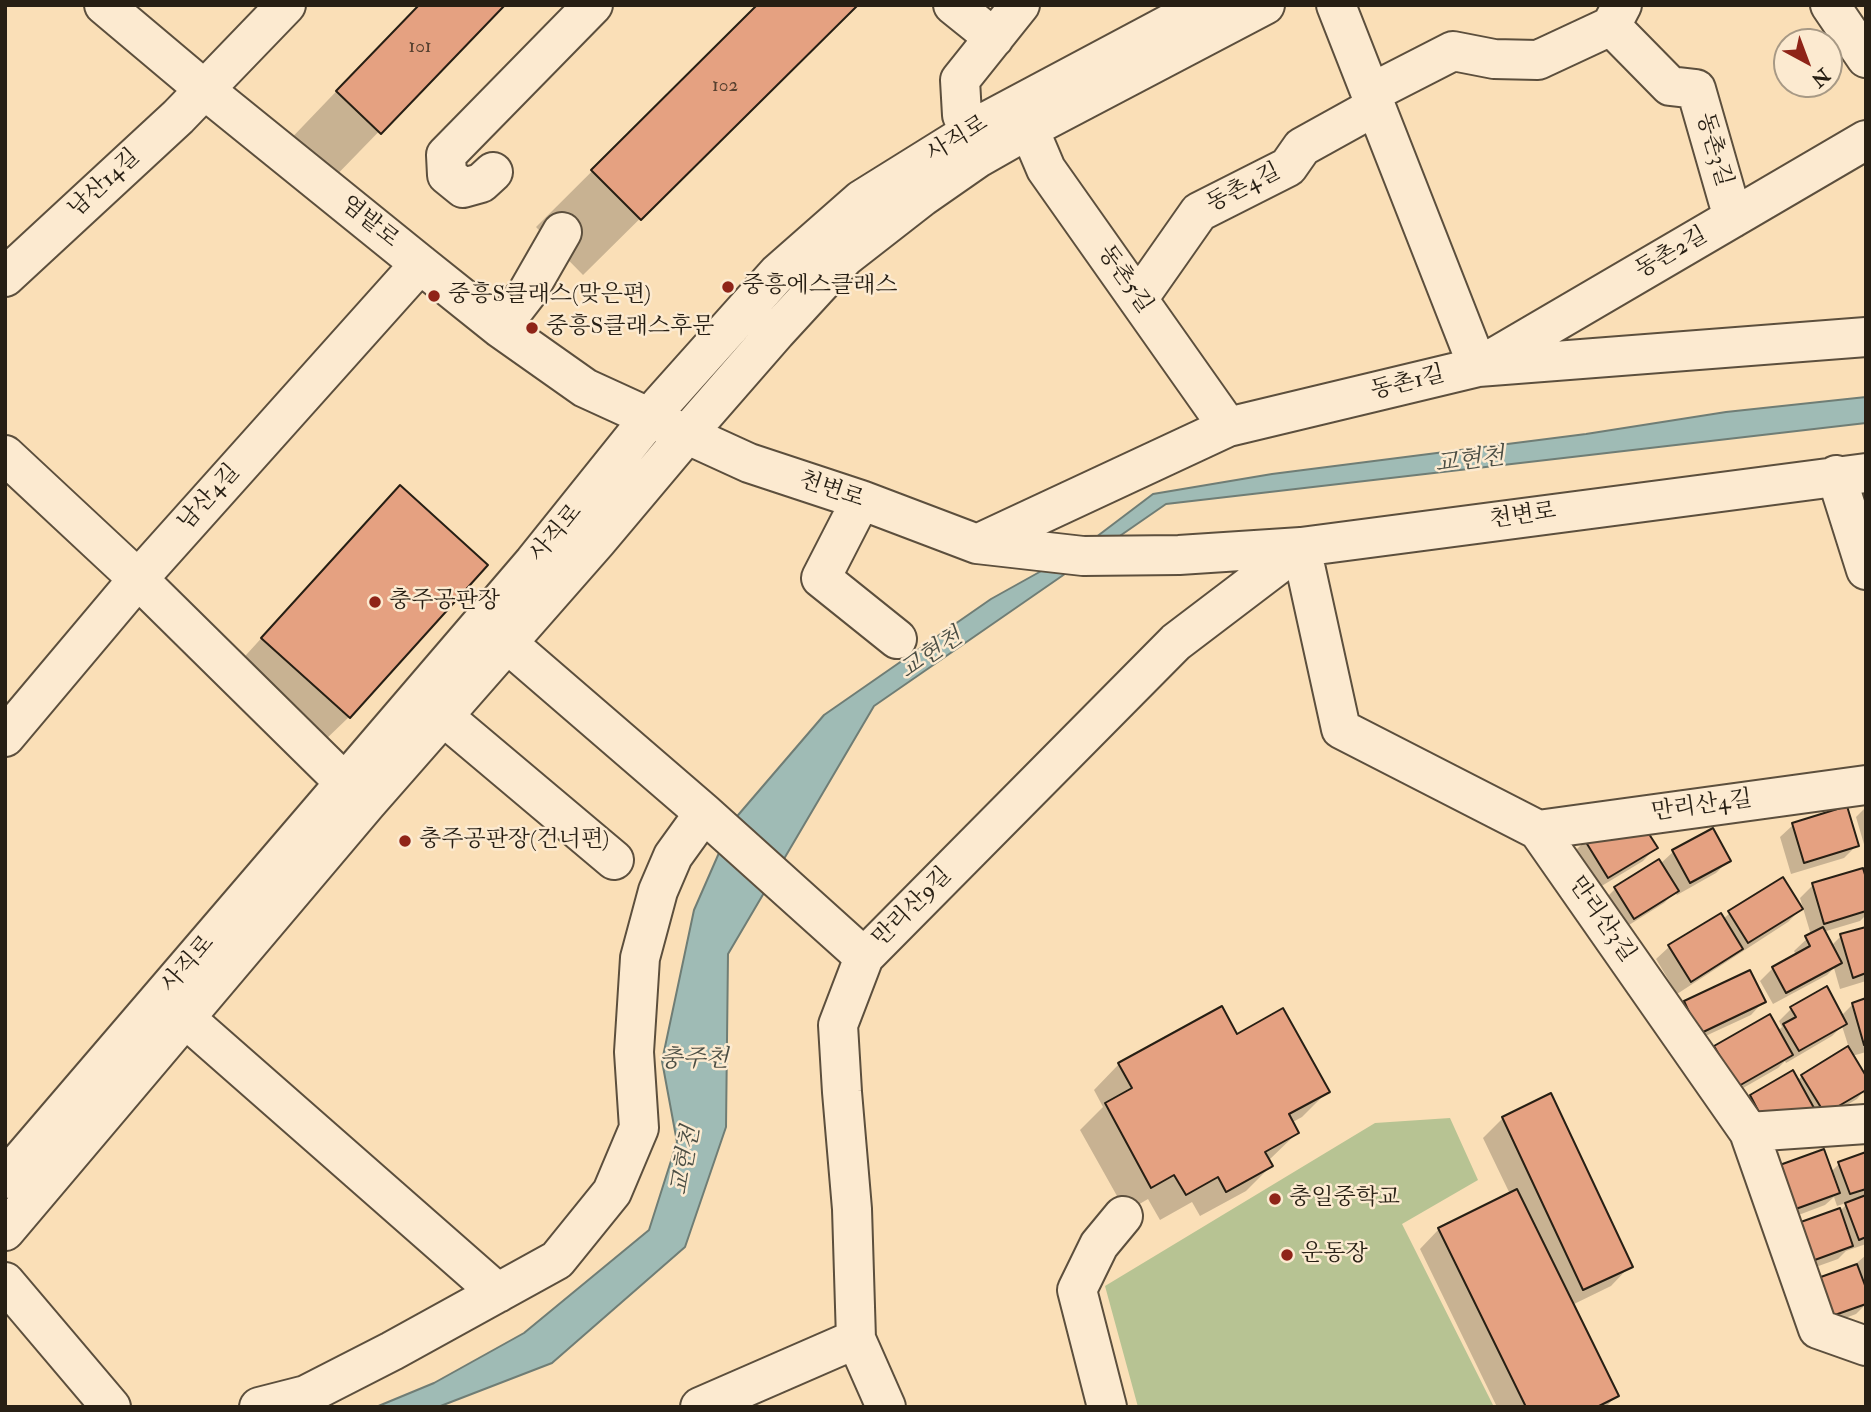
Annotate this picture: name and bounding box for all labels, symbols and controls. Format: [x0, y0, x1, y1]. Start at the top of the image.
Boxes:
north arrow [1773, 28, 1843, 98]
house number: 101 [408, 37, 432, 59]
text: N [1806, 63, 1835, 92]
house number: 102 [712, 76, 738, 98]
street label: 동촌3길 [1689, 110, 1737, 190]
street label: 사직로 [922, 111, 994, 169]
street label: 남산14길 [64, 144, 146, 224]
street label: 동촌4길 [1203, 159, 1285, 219]
street label: 염밭로 [334, 191, 404, 255]
street label: 동촌2길 [1631, 222, 1713, 286]
street label: 동촌5길 [1091, 241, 1157, 319]
place label: 중흥에스클래스 [742, 273, 898, 301]
marker: 중흥에스클래스 [720, 279, 736, 295]
place label: 중흥S클래스(맞은편) [448, 282, 651, 310]
marker: 중흥S클래스(맞은편) [426, 288, 442, 304]
place label: 중흥S클래스후문 [546, 314, 714, 342]
marker: 중흥S클래스후문 [524, 320, 540, 336]
street label: 동촌1길 [1368, 362, 1448, 406]
water label: 교현천 [1434, 443, 1506, 481]
street label: 남산4길 [173, 459, 247, 537]
street label: 천변로 [795, 467, 867, 515]
street label: 천변로 [1488, 499, 1558, 535]
street label: 사직로 [525, 500, 589, 568]
place label: 충주공판장 [389, 588, 500, 616]
marker: 충주공판장 [367, 594, 383, 610]
water label: 교현천 [895, 624, 969, 686]
street label: 만리산4길 [1650, 786, 1754, 828]
place label: 충주공판장(건너편) [419, 827, 609, 855]
marker: 충주공판장(건너편) [397, 833, 413, 849]
street label: 만리산9길 [868, 863, 958, 953]
street label: 만리산3길 [1562, 872, 1640, 968]
street label: 사직로 [157, 931, 221, 999]
water label: 충주천 [659, 1047, 729, 1075]
water label: 교현천 [666, 1124, 708, 1198]
place label: 충일중학교 [1289, 1185, 1400, 1213]
marker: 충일중학교 [1267, 1191, 1283, 1207]
place label: 운동장 [1301, 1241, 1368, 1269]
marker: 운동장 [1279, 1247, 1295, 1263]

